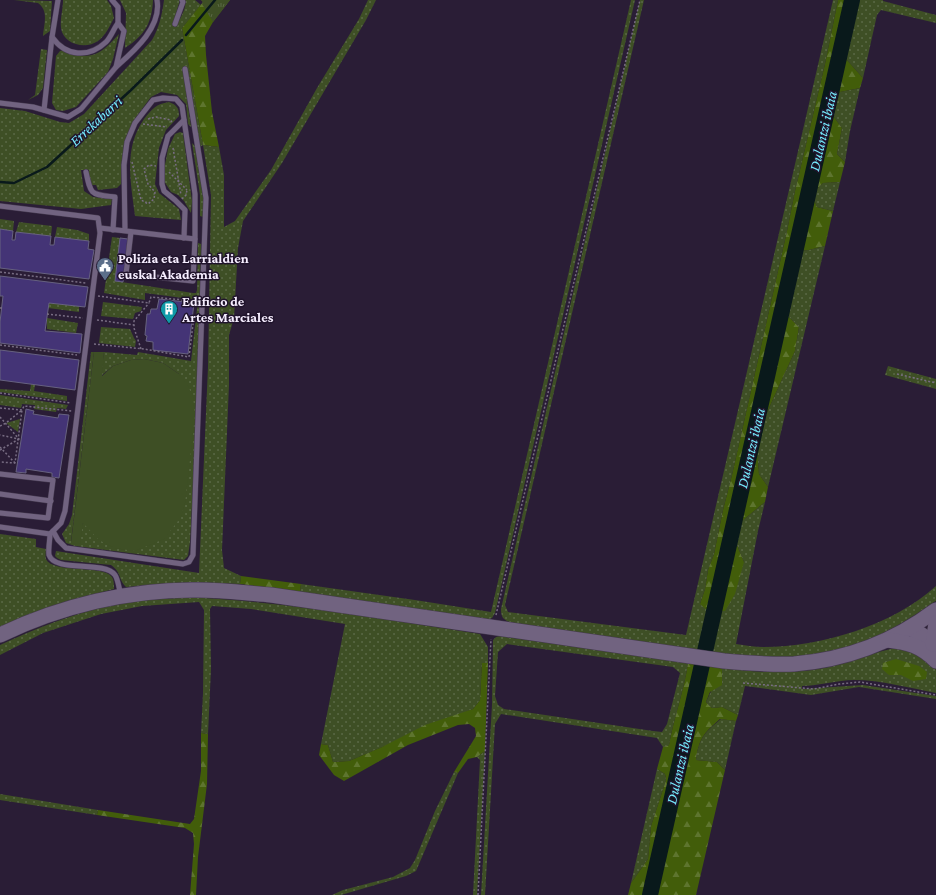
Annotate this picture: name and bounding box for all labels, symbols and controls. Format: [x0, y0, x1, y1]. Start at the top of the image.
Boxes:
water label: Dulantzi ibaia [806, 89, 840, 173]
water label: Errekabarri [67, 92, 126, 149]
place label: Polizia eta Larrialdien euskal Akademia [118, 250, 249, 282]
public building icon: Polizia eta Larrialdien euskal Akademia [95, 256, 115, 281]
place label: Edificio de Artes Marciales [181, 293, 274, 325]
building icon: Edificio de Artes Marciales [159, 299, 179, 324]
water label: Dulantzi ibaia [734, 406, 768, 490]
water label: Dulantzi ibaia [663, 722, 697, 806]

